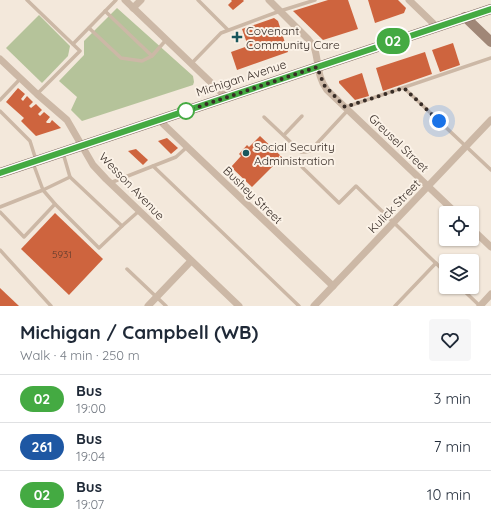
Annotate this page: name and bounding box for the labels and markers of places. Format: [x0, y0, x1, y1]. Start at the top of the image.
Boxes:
place label: Covenant Community Care [246, 23, 340, 52]
marker: Covenant Community Care [231, 31, 243, 43]
unlabelled marker [177, 102, 195, 120]
place label: Social Security Administration [254, 139, 335, 168]
marker: Social Security Administration [241, 148, 251, 158]

